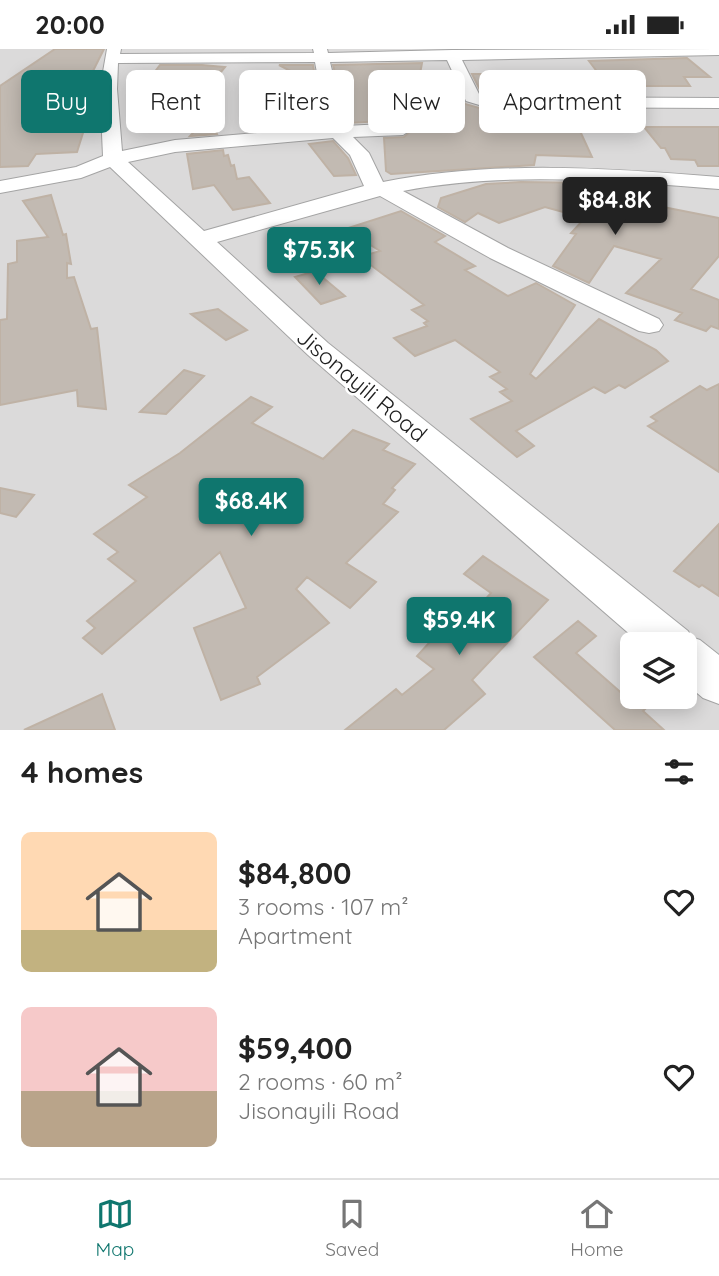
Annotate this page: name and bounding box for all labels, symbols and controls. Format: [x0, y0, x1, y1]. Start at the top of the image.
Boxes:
text: 20:00 [35, 8, 105, 41]
chip: Buy [21, 70, 112, 133]
chip: Rent [126, 70, 225, 133]
chip: Filters [239, 70, 354, 133]
chip: New [368, 70, 465, 133]
chip: Apartment [479, 70, 646, 133]
pin: $84.8K [558, 177, 672, 237]
text: $84.8K [578, 185, 652, 214]
pin: $75.3K [262, 227, 376, 287]
text: $75.3K [283, 235, 355, 264]
street label: Jisonayili Road [291, 322, 433, 448]
pin: $68.4K [194, 479, 308, 538]
text: $68.4K [215, 486, 287, 515]
pin: $59.4K [402, 597, 516, 657]
text: $59.4K [423, 605, 495, 634]
map controls [620, 632, 697, 709]
button: layers [620, 632, 697, 709]
text: 4 homes [21, 753, 143, 791]
icon: filters [660, 753, 698, 791]
text: $84,800 [238, 854, 352, 892]
icon: home [77, 860, 161, 944]
icon: heart [660, 883, 698, 921]
text: 3 rooms · 107 m² [238, 892, 409, 921]
text: Apartment [238, 921, 352, 950]
text: $59,400 [238, 1029, 352, 1067]
icon: home [77, 1035, 161, 1119]
icon: heart [660, 1058, 698, 1096]
text: 2 rooms · 60 m² [238, 1067, 403, 1096]
text: Jisonayili Road [238, 1096, 400, 1125]
tab: Map [95, 1195, 134, 1261]
tab: Saved [325, 1195, 379, 1261]
tab: Home [570, 1195, 624, 1261]

